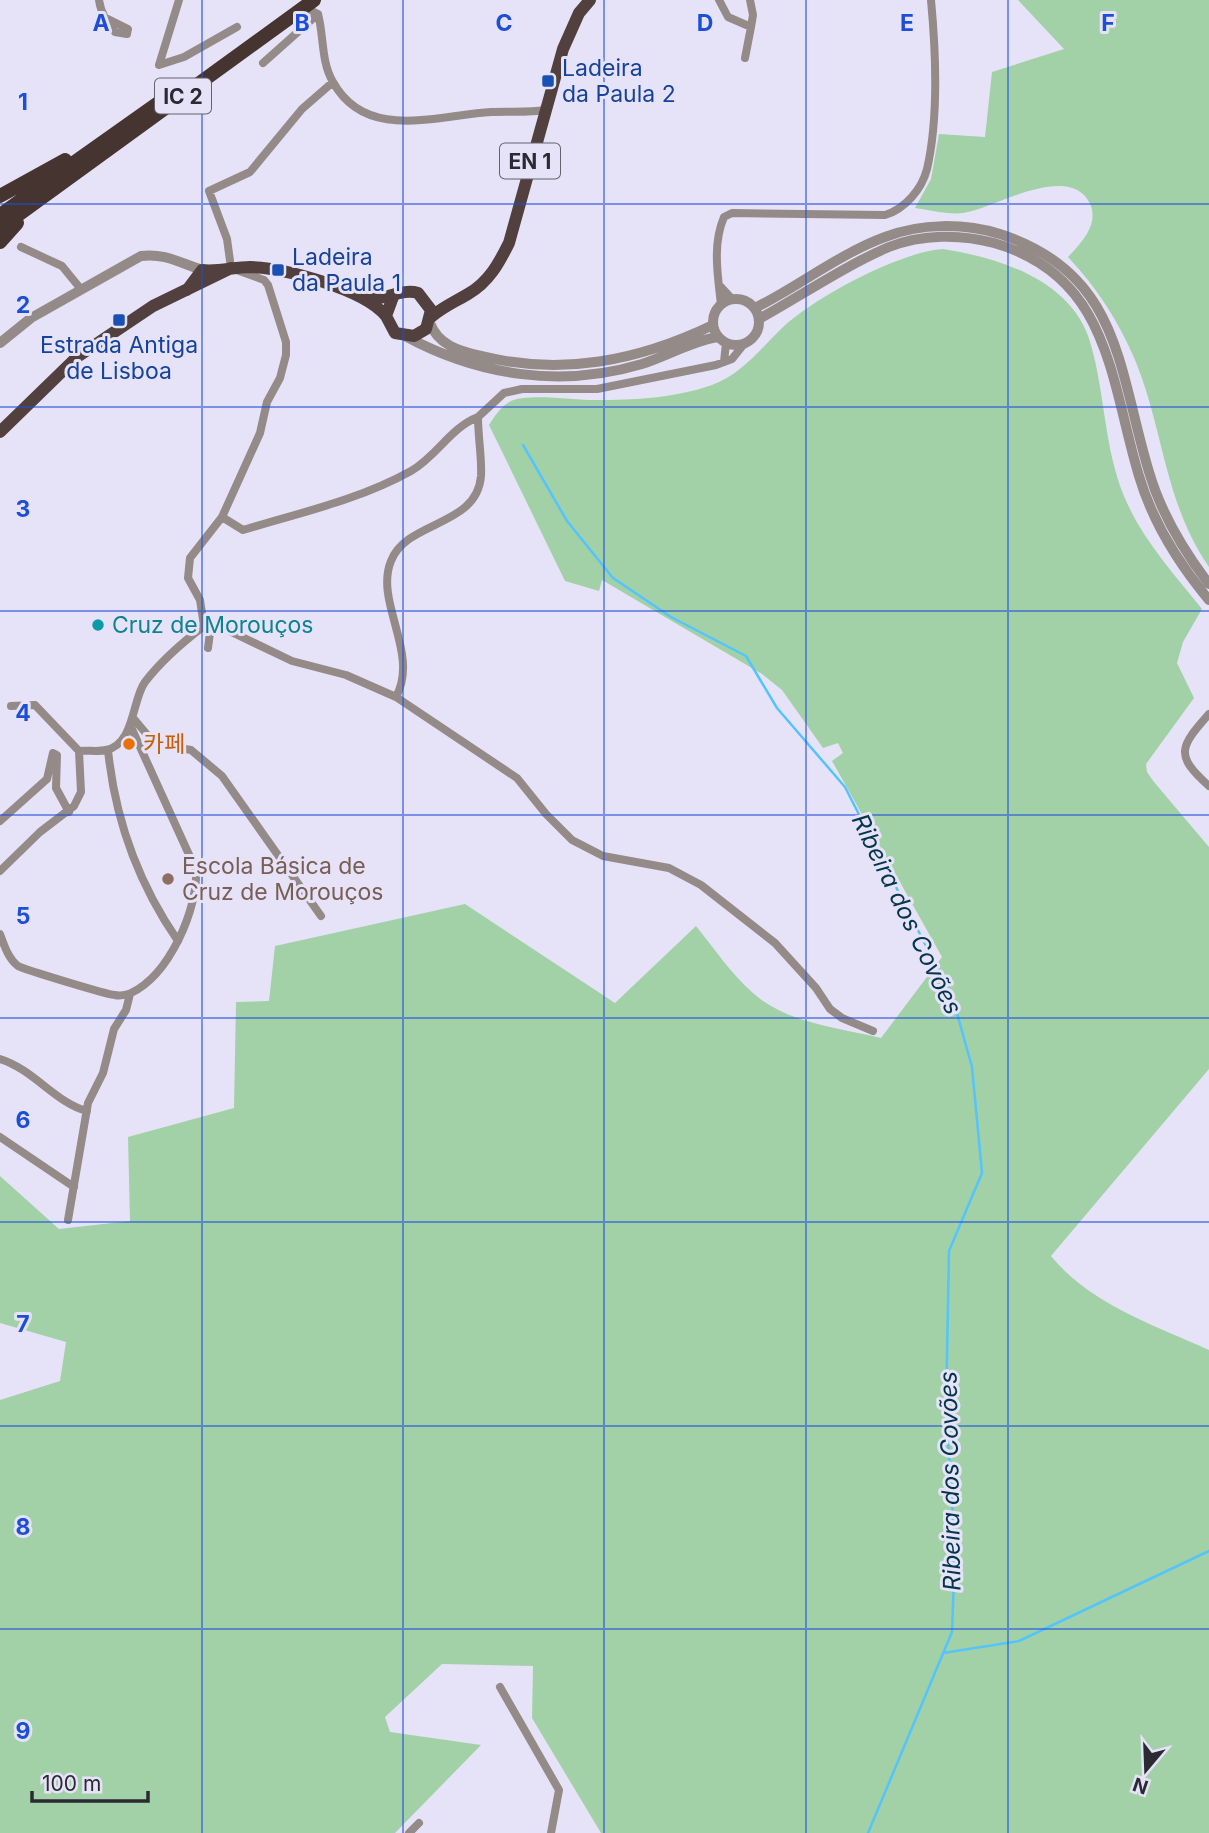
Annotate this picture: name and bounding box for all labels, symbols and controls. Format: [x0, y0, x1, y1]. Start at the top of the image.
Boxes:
text: A [92, 9, 110, 37]
text: B [294, 9, 310, 37]
text: C [495, 9, 513, 37]
text: D [697, 9, 713, 37]
text: E [900, 9, 914, 37]
text: F [1101, 9, 1115, 37]
place label: Ladeira da Paula 2 [562, 54, 676, 108]
marker: Ladeira da Paula 2 [540, 73, 556, 89]
road number: IC 2 [155, 78, 211, 114]
text: 1 [18, 88, 28, 116]
road number: EN 1 [500, 144, 560, 178]
place label: Ladeira da Paula 1 [292, 243, 401, 297]
marker: Ladeira da Paula 1 [270, 262, 286, 278]
text: 2 [16, 291, 30, 319]
marker: Estrada Antiga de Lisboa [111, 312, 127, 328]
place label: Estrada Antiga de Lisboa [40, 331, 198, 385]
text: 3 [16, 495, 30, 523]
place label: Cruz de Morouços [112, 611, 314, 639]
marker: Cruz de Morouços [90, 617, 106, 633]
text: 4 [15, 699, 31, 727]
place label: 카페 [143, 730, 185, 758]
marker: 카페 [121, 736, 137, 752]
water label: Ribeira dos Covões [846, 809, 968, 1019]
place label: Escola Básica de Cruz de Morouços [182, 852, 384, 906]
marker: Escola Básica de Cruz de Morouços [160, 871, 176, 887]
text: 5 [16, 902, 30, 930]
text: 6 [16, 1106, 30, 1134]
text: 7 [16, 1310, 30, 1338]
water label: Ribeira dos Covões [934, 1371, 966, 1591]
text: 8 [16, 1513, 30, 1541]
text: 9 [16, 1717, 30, 1745]
north arrow [1111, 1735, 1181, 1805]
scale bar [32, 1759, 147, 1803]
text: 100 m [42, 1771, 101, 1796]
text: N [1130, 1772, 1151, 1799]

